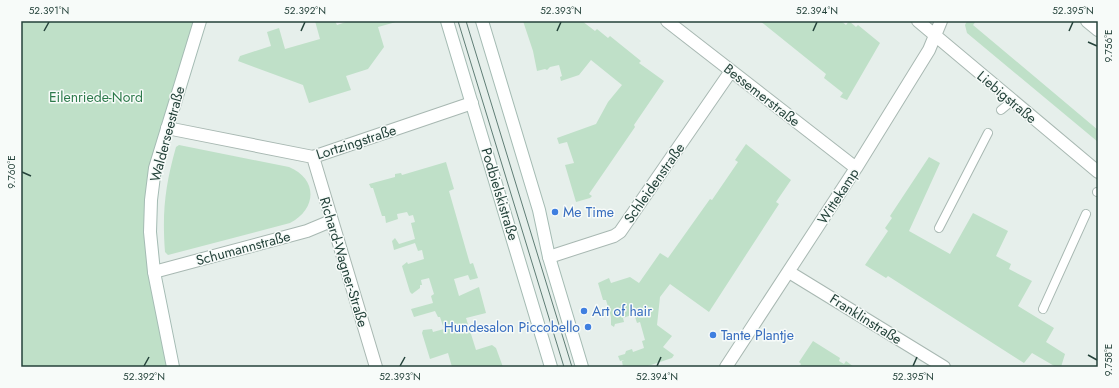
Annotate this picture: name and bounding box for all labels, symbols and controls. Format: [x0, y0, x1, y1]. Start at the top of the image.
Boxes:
text: 52.391°N [29, 3, 69, 18]
text: 52.392°N [284, 3, 326, 18]
text: 52.393°N [540, 3, 582, 18]
text: 52.394°N [796, 3, 838, 18]
text: 52.395°N [1052, 3, 1094, 18]
text: 9.756°E [1101, 30, 1116, 63]
street label: Bessemerstraße [720, 59, 804, 131]
street label: Liebigstraße [973, 66, 1041, 128]
street label: Walderseestraße [145, 84, 189, 184]
park label: Eilenriede-Nord [49, 87, 143, 107]
street label: Lortzingstraße [313, 120, 399, 164]
street label: Schleidenstraße [619, 139, 689, 227]
street label: Podbielskistraße [476, 145, 524, 243]
text: 9.760°E [4, 155, 19, 189]
street label: Wittekamp [812, 164, 864, 228]
street label: Richard-Wagner-Straße [315, 194, 373, 330]
place label: Me Time [563, 202, 614, 222]
marker: Me Time [550, 207, 560, 217]
street label: Schumannstraße [194, 226, 292, 270]
street label: Franklinstraße [826, 289, 906, 349]
place label: Art of hair [592, 301, 652, 321]
marker: Art of hair [579, 306, 589, 316]
place label: Hundesalon Piccobello [444, 317, 580, 337]
marker: Hundesalon Piccobello [583, 322, 593, 332]
place label: Tante Plantje [721, 325, 794, 345]
marker: Tante Plantje [708, 330, 718, 340]
text: 9.758°E [1101, 344, 1116, 376]
text: 52.392°N [123, 369, 165, 384]
text: 52.393°N [379, 369, 421, 384]
text: 52.394°N [636, 369, 678, 384]
text: 52.395°N [892, 369, 934, 384]

